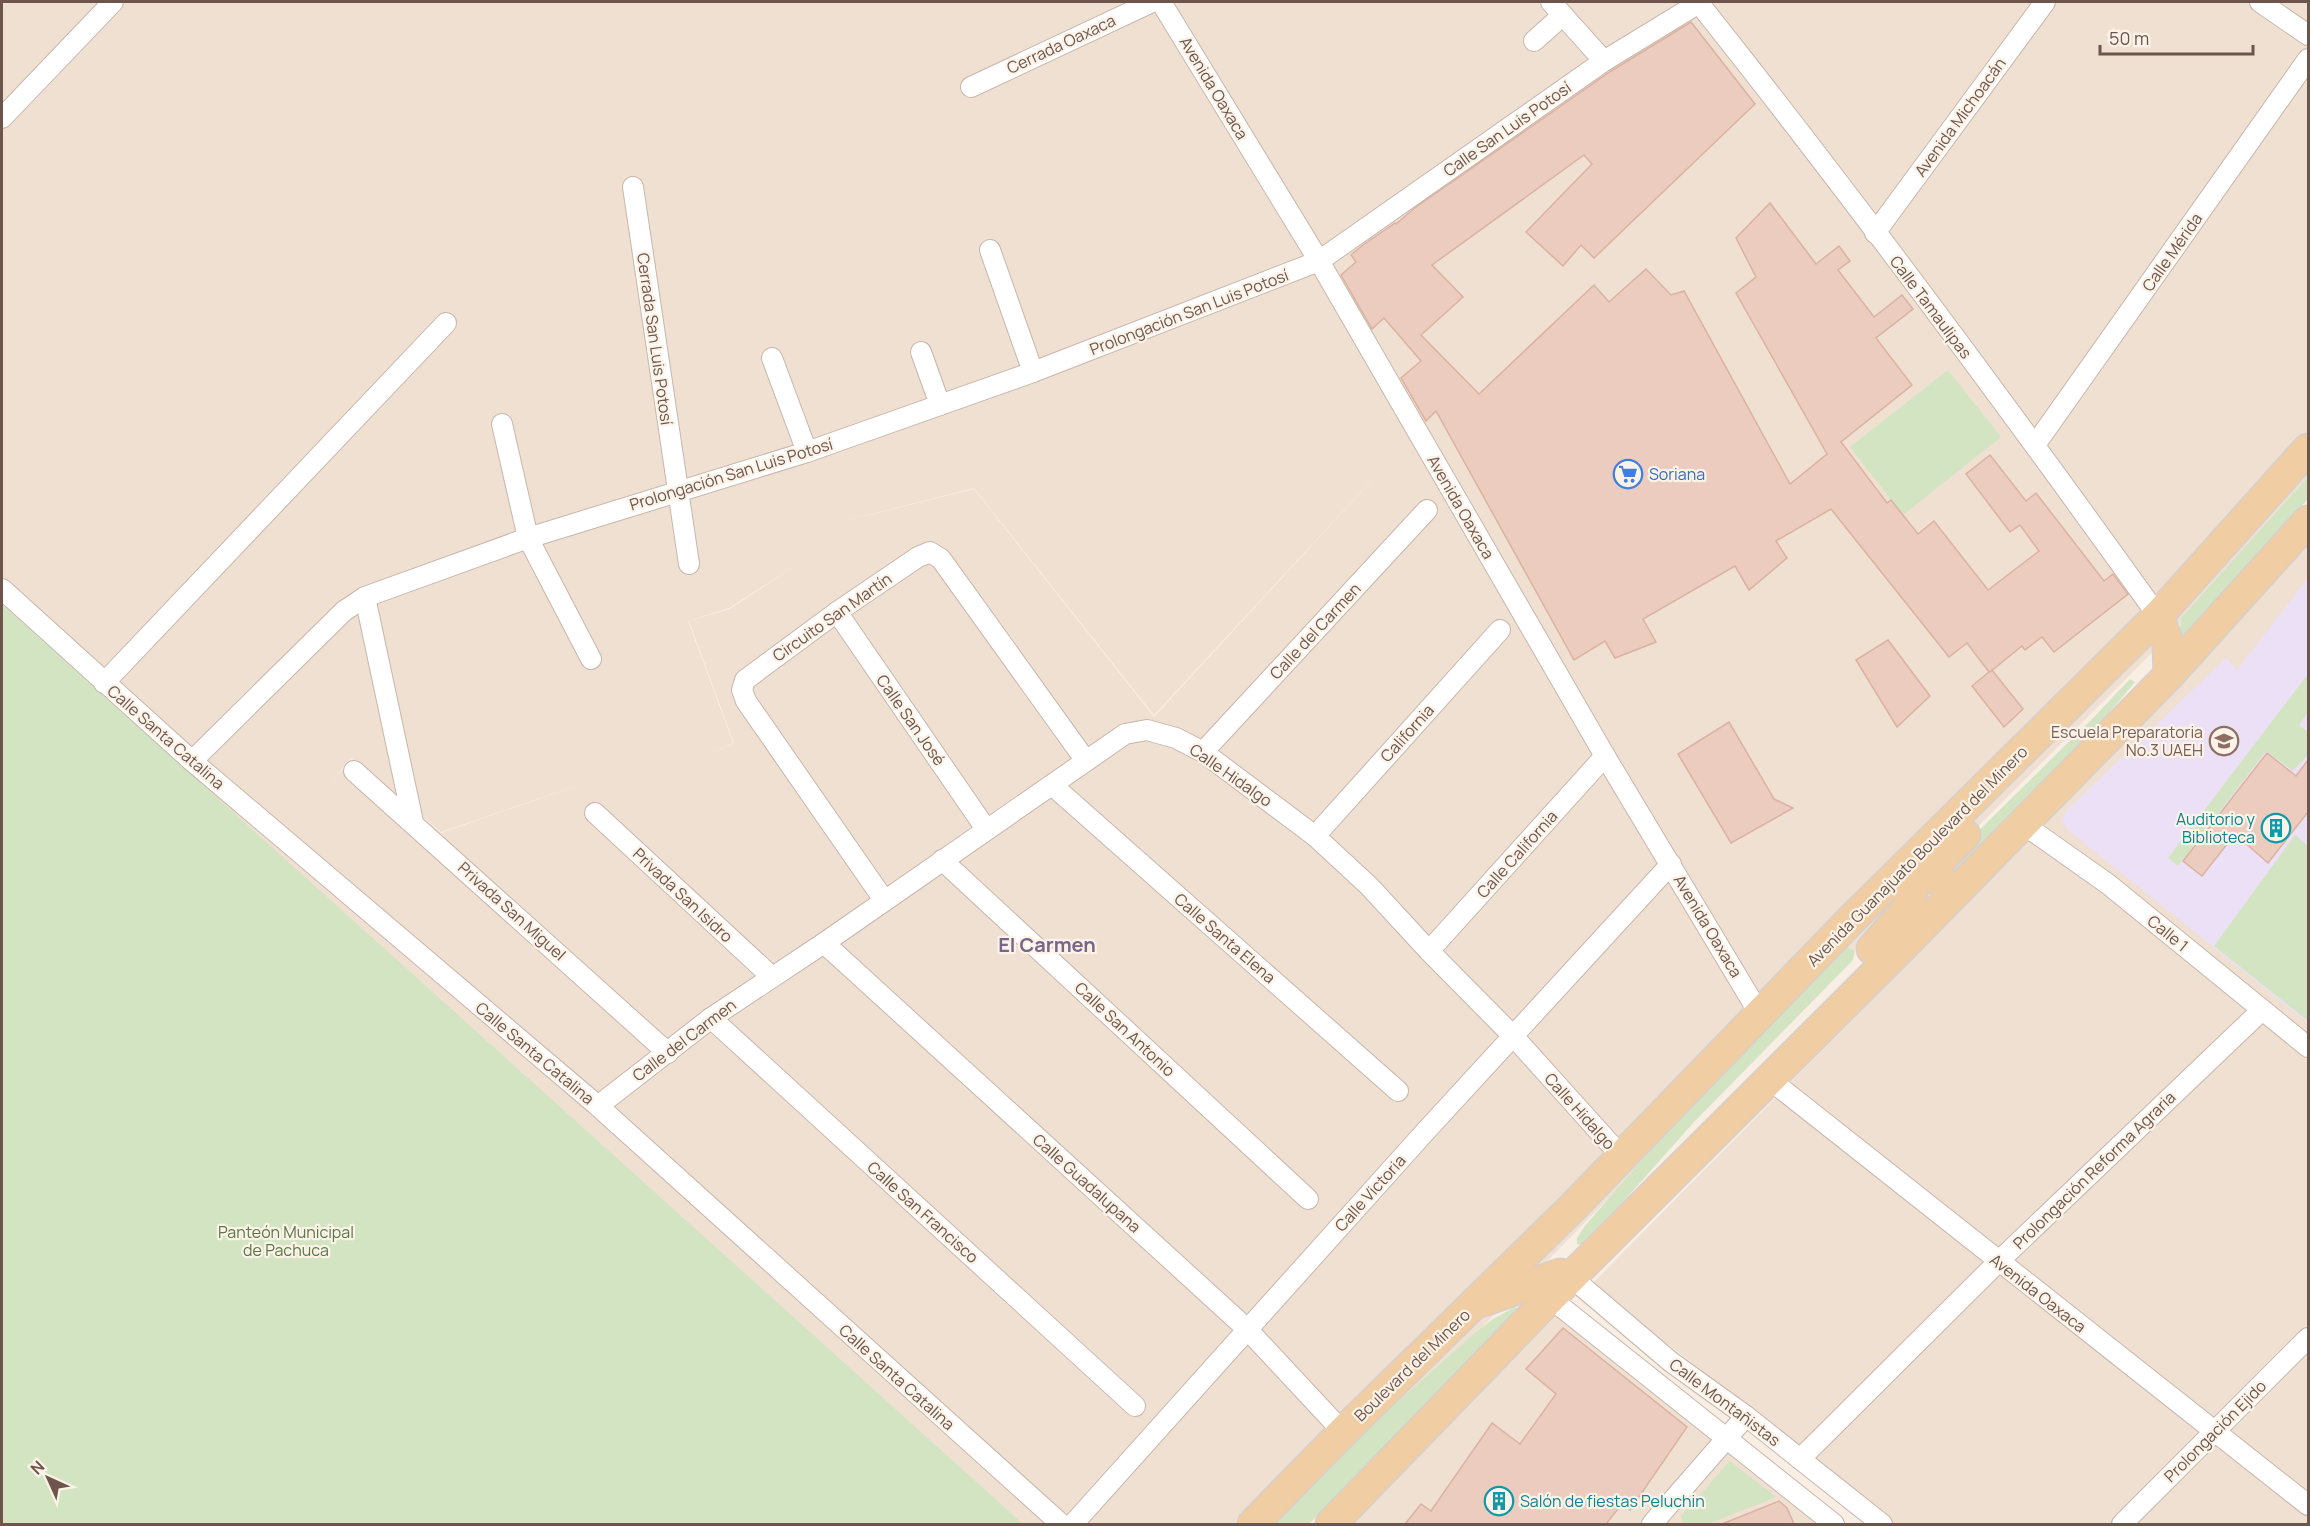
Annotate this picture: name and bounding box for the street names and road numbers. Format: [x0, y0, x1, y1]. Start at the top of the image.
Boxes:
street label: Cerrada Oaxaca [1003, 9, 1119, 79]
street label: Avenida Oaxaca [1175, 32, 1253, 144]
street label: Avenida Michoacán [1909, 53, 2011, 181]
street label: Calle San Luis Potosí [1439, 76, 1576, 181]
street label: Calle Mérida [2137, 208, 2207, 296]
street label: Calle Tamaulipas [1885, 251, 1977, 363]
street label: Cerrada San Luis Potosí [632, 252, 678, 427]
street label: Prolongación San Luis Potosí [1086, 264, 1292, 360]
street label: Prolongación San Luis Potosí [627, 432, 836, 515]
street label: Avenida Oaxaca [1422, 451, 1500, 563]
street label: Circuito San Martín [768, 568, 896, 666]
street label: Calle del Carmen [1265, 578, 1365, 684]
street label: Calle San José [871, 670, 951, 770]
street label: Calle Santa Catalina [103, 680, 229, 794]
street label: California [1375, 699, 1439, 767]
street label: Calle Hidalgo [1185, 738, 1277, 812]
street label: Avenida Guanajuato Boulevard del Minero [1802, 741, 2032, 971]
street label: Calle California [1472, 805, 1562, 903]
street label: Privada San Isidro [628, 843, 738, 947]
street label: Privada San Miguel [453, 857, 571, 965]
street label: Avenida Oaxaca [1669, 870, 1747, 982]
street label: Calle Santa Elena [1170, 888, 1280, 988]
street label: Calle 1 [2143, 910, 2193, 956]
street label: Calle San Antonio [1070, 977, 1180, 1081]
street label: Calle del Carmen [628, 994, 740, 1086]
street label: Calle Santa Catalina [471, 997, 599, 1109]
street label: Calle Hidalgo [1540, 1068, 1620, 1154]
street label: Prolongación Reforma Agraria [2008, 1086, 2180, 1254]
street label: Calle Guadalupana [1028, 1129, 1146, 1237]
street label: Calle Victoria [1330, 1150, 1410, 1236]
street label: Calle San Francisco [863, 1156, 983, 1268]
street label: Avenida Oaxaca [1985, 1249, 2091, 1337]
street label: Boulevard del Minero [1349, 1304, 1475, 1426]
street label: Calle Santa Catalina [834, 1319, 960, 1435]
street label: Calle Montañistas [1665, 1353, 1785, 1451]
street label: Prolongación Ejido [2159, 1375, 2271, 1487]

